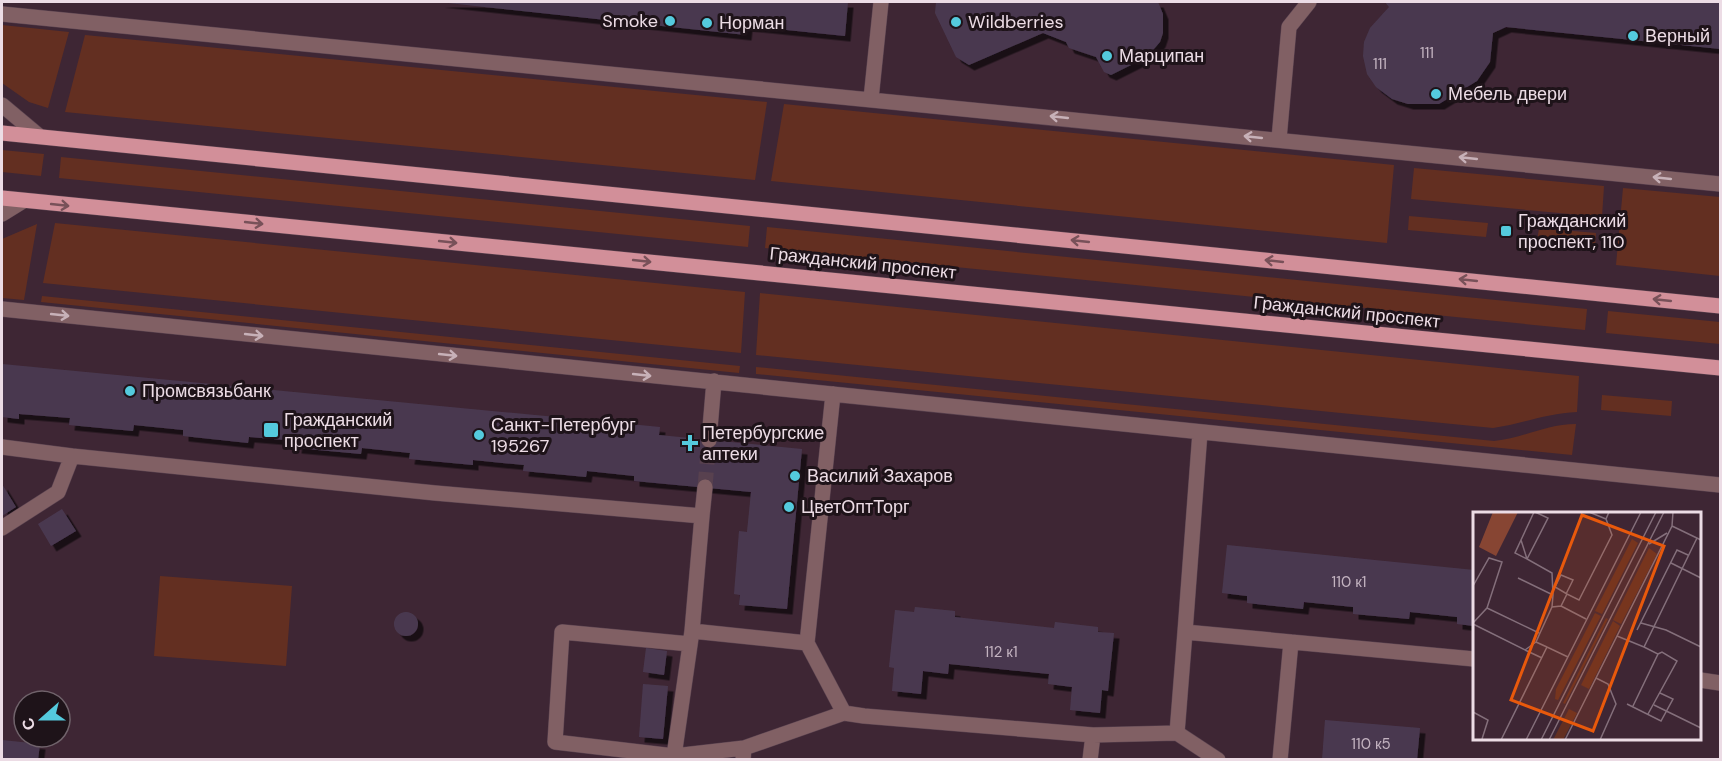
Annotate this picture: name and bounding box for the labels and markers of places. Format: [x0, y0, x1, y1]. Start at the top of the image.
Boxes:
place label: Smoke [602, 9, 658, 33]
place label: Wildberries [968, 10, 1063, 34]
place label: Норман [719, 11, 784, 35]
marker: Smoke [663, 14, 677, 28]
marker: Wildberries [949, 15, 963, 29]
marker: Норман [700, 16, 714, 30]
place label: Верный [1645, 24, 1710, 48]
marker: Верный [1626, 29, 1640, 43]
place label: Марципан [1119, 44, 1204, 68]
marker: Марципан [1100, 49, 1114, 63]
place label: Мебель двери [1448, 82, 1567, 106]
marker: Мебель двери [1429, 87, 1443, 101]
place label: Гражданский проспект, 110 [1518, 209, 1626, 254]
marker: Гражданский проспект, 110 [1499, 224, 1513, 238]
place label: Промсвязьбанк [142, 379, 271, 403]
marker: Промсвязьбанк [123, 384, 137, 398]
place label: Гражданский проспект [284, 408, 392, 453]
place label: Санкт-Петербург 195267 [491, 413, 636, 458]
marker: Гражданский проспект [262, 421, 280, 439]
place label: Петербургские аптеки [702, 421, 824, 466]
marker: Санкт-Петербург 195267 [472, 428, 486, 442]
marker: Петербургские аптеки [683, 436, 697, 450]
place label: Василий Захаров [807, 464, 953, 488]
marker: Василий Захаров [788, 469, 802, 483]
place label: ЦветОптТорг [801, 495, 910, 519]
marker: ЦветОптТорг [782, 500, 796, 514]

